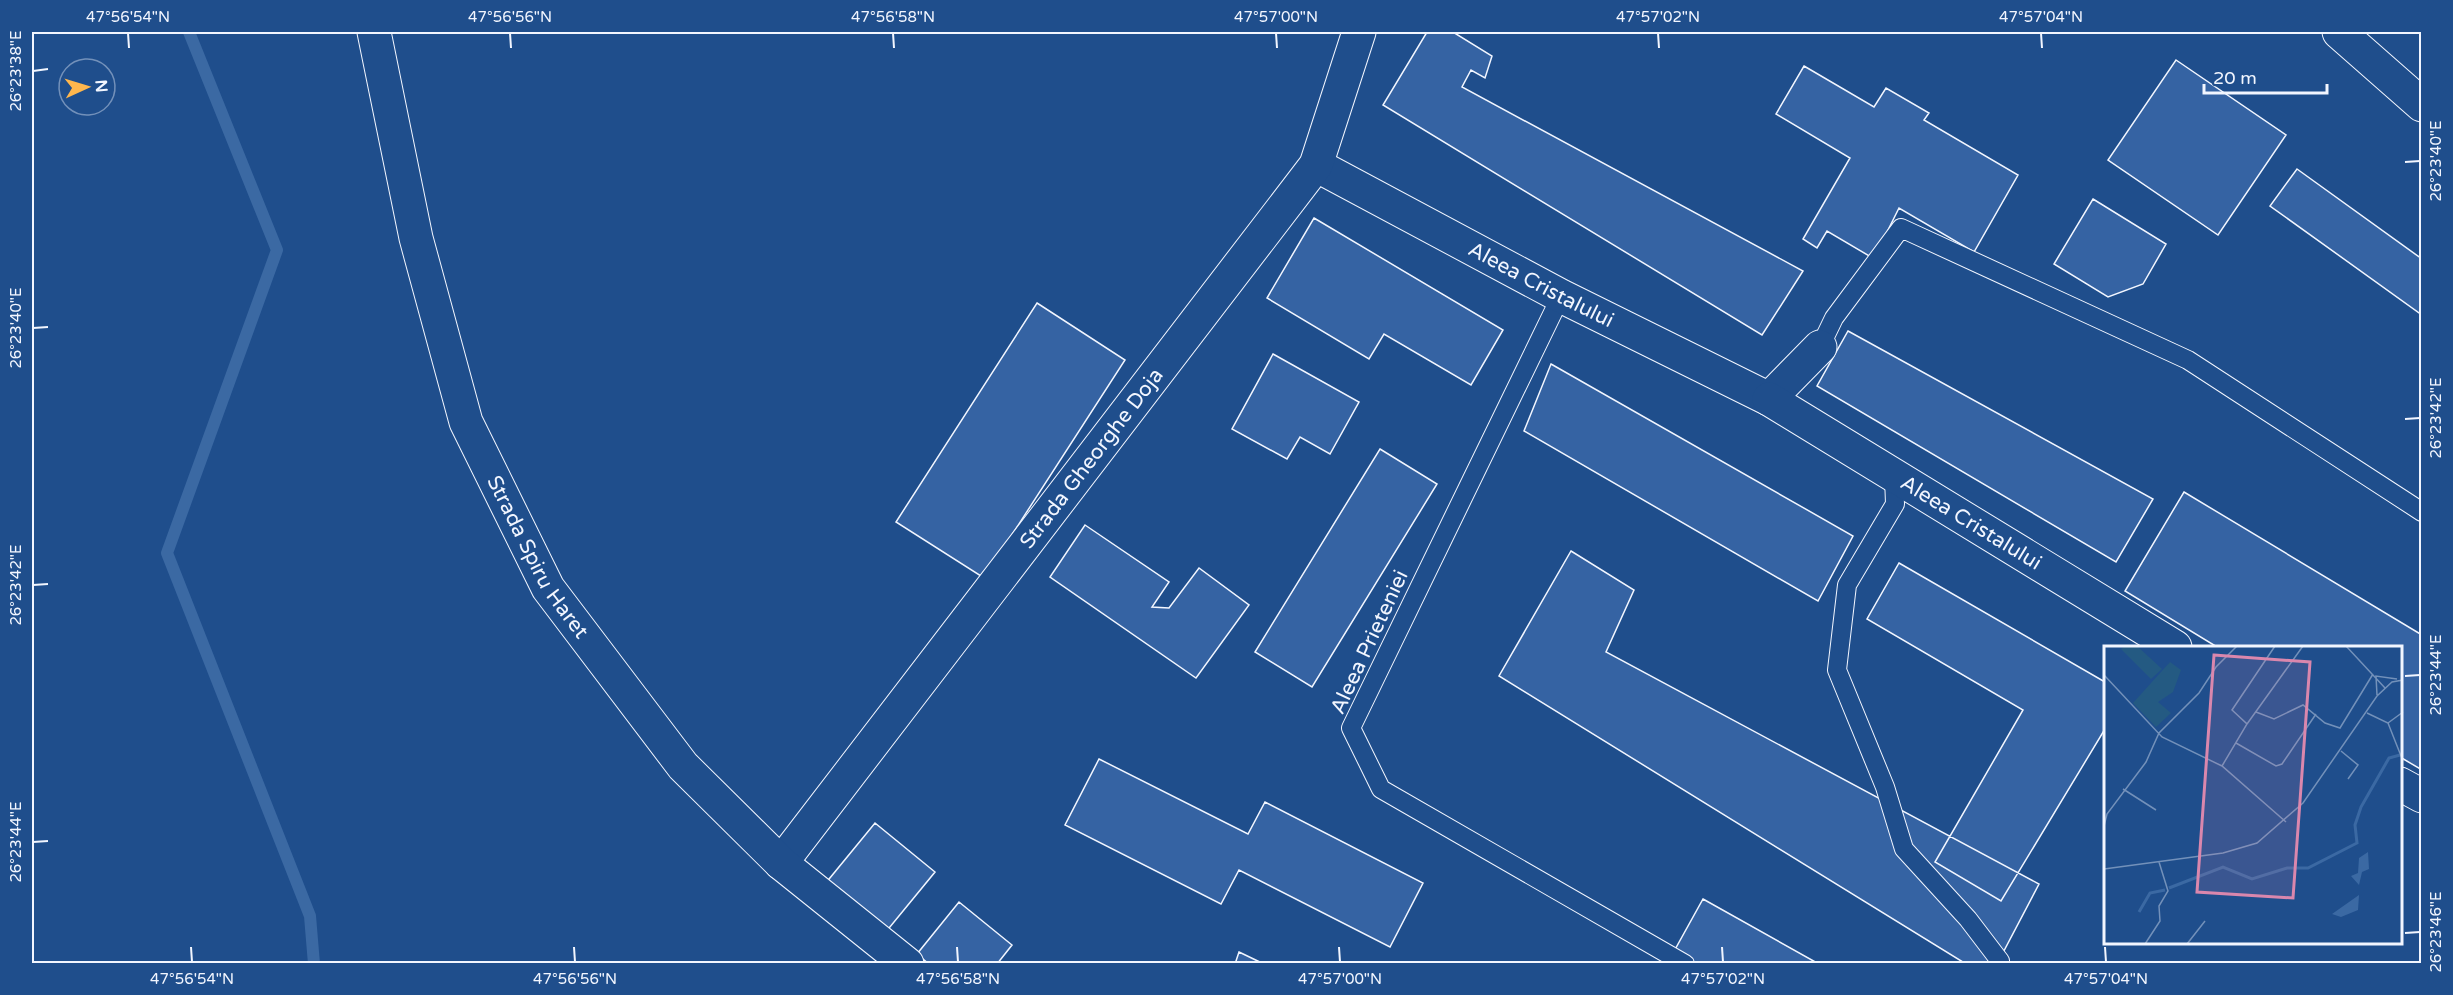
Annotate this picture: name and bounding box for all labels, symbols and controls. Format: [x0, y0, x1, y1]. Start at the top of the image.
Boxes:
text: 47°56'54"N [86, 8, 170, 26]
text: 47°56'56"N [468, 8, 552, 26]
text: 47°56'58"N [851, 8, 935, 26]
text: 47°57'00"N [1234, 8, 1318, 26]
text: 47°57'02"N [1616, 8, 1700, 26]
text: 47°57'04"N [1999, 8, 2083, 26]
text: 26°23'38"E [7, 30, 25, 112]
north arrow [57, 57, 117, 117]
scale bar [2204, 57, 2327, 95]
text: 20 m [2213, 67, 2257, 89]
text: N [91, 79, 111, 93]
text: 26°23'40"E [2427, 120, 2445, 202]
street label: Aleea Cristalului [1464, 237, 1618, 333]
text: 26°23'40"E [7, 287, 25, 369]
street label: Strada Gheorghe Doja [1015, 363, 1169, 554]
text: 26°23'42"E [2427, 377, 2445, 459]
street label: Aleea Cristalului [1896, 470, 2046, 576]
street label: Strada Spiru Haret [481, 472, 594, 644]
text: 26°23'42"E [7, 544, 25, 626]
street label: Aleea Prieteniei [1325, 566, 1414, 718]
text: 26°23'44"E [2427, 634, 2445, 716]
inset map [2104, 646, 2402, 944]
text: 26°23'44"E [7, 801, 25, 883]
text: 26°23'46"E [2427, 891, 2445, 973]
text: 47°56'54"N [150, 970, 234, 988]
text: 47°56'56"N [533, 970, 617, 988]
text: 47°56'58"N [916, 970, 1000, 988]
text: 47°57'00"N [1298, 970, 1382, 988]
text: 47°57'02"N [1681, 970, 1765, 988]
text: 47°57'04"N [2064, 970, 2148, 988]

